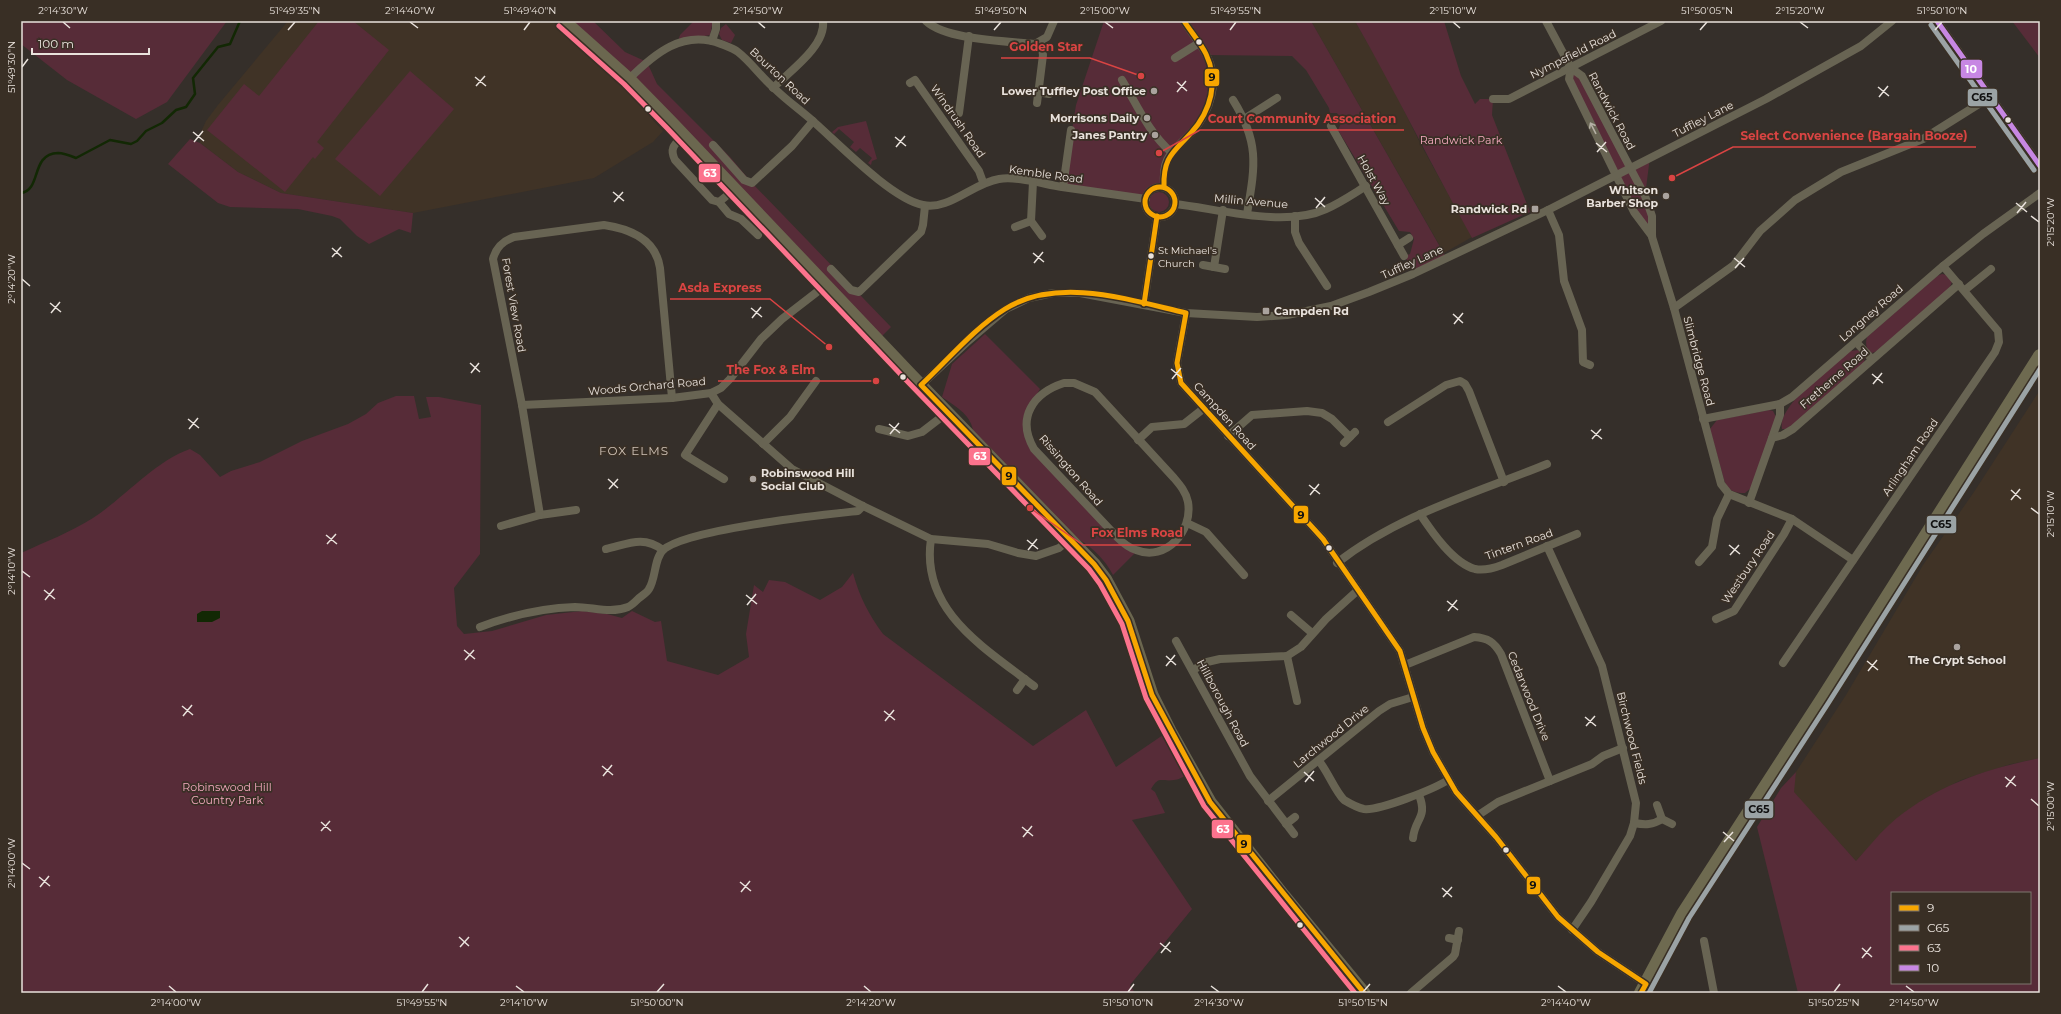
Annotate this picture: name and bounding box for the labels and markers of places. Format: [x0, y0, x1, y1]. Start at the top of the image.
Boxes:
callout: Golden Star [1001, 34, 1090, 58]
unlabelled marker [1194, 37, 1204, 47]
place label: Lower Tuffley Post Office [1001, 84, 1146, 98]
marker: Lower Tuffley Post Office [1149, 86, 1159, 96]
unlabelled marker [643, 104, 653, 114]
callout: Court Community Association [1200, 106, 1404, 130]
place label: Morrisons Daily [1050, 111, 1139, 125]
marker: Morrisons Daily [1142, 113, 1152, 123]
unlabelled marker [2003, 115, 2013, 125]
callout: Select Convenience (Bargain Booze) [1733, 123, 1976, 147]
place label: Janes Pantry [1071, 128, 1147, 142]
marker: Janes Pantry [1150, 130, 1160, 140]
place label: Whitson Barber Shop [1586, 183, 1658, 210]
marker: Whitson Barber Shop [1661, 191, 1671, 201]
place label: Randwick Rd [1451, 202, 1527, 216]
marker: Randwick Rd [1530, 204, 1540, 214]
place label: St Michael's Church [1158, 244, 1217, 270]
marker: St Michael's Church [1146, 251, 1156, 261]
callout: Asda Express [670, 275, 770, 299]
place label: Campden Rd [1274, 304, 1349, 318]
marker: Campden Rd [1261, 306, 1271, 316]
callout: The Fox & Elm [718, 357, 823, 381]
unlabelled marker [898, 372, 908, 382]
place label: Robinswood Hill Social Club [761, 466, 855, 493]
marker: Robinswood Hill Social Club [748, 474, 758, 484]
callout: Fox Elms Road [1083, 521, 1191, 545]
unlabelled marker [1324, 543, 1334, 553]
marker: The Crypt School [1952, 642, 1962, 652]
place label: The Crypt School [1908, 653, 2006, 667]
unlabelled marker [1501, 845, 1511, 855]
unlabelled marker [1295, 920, 1305, 930]

